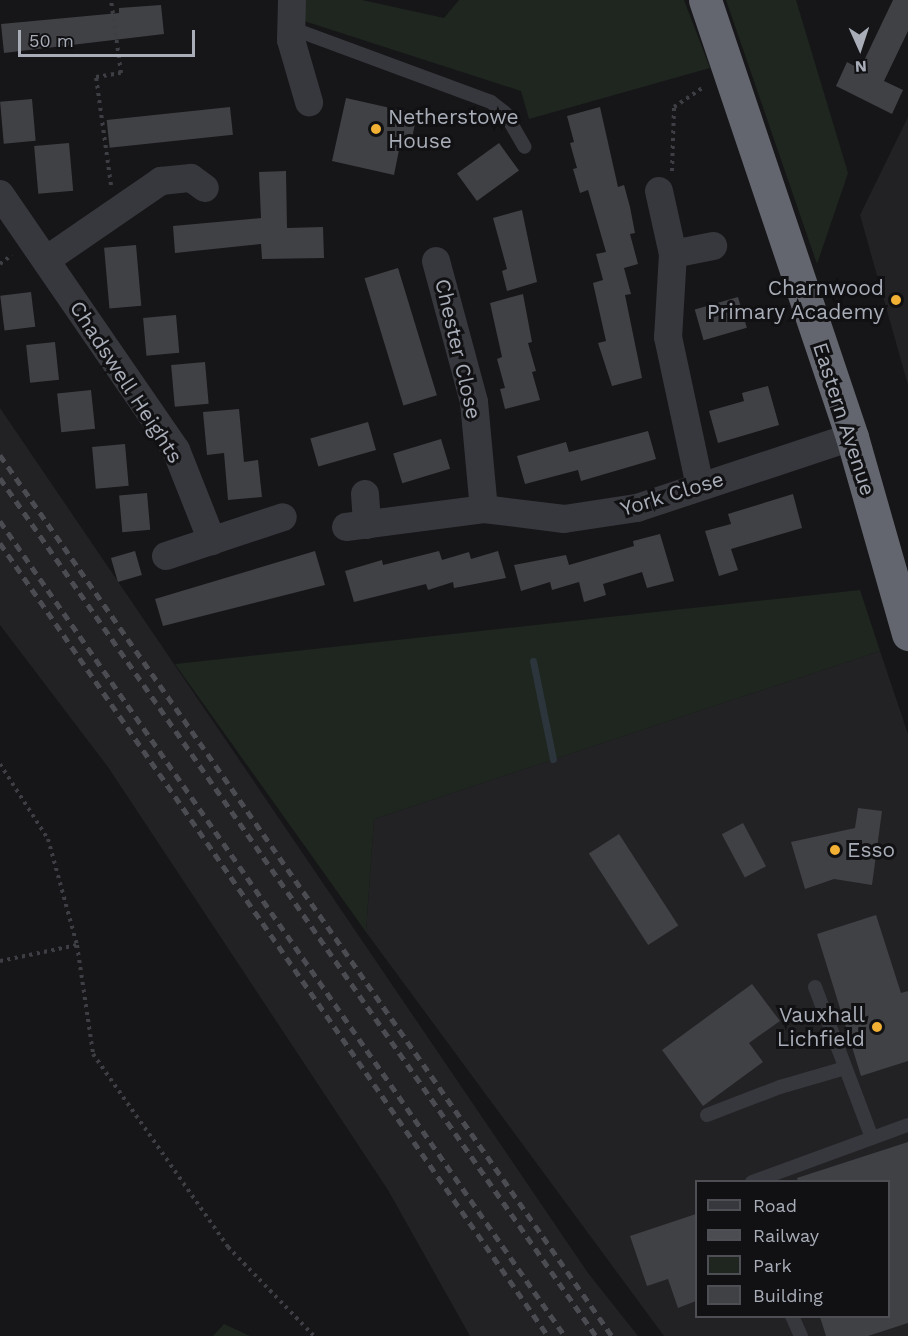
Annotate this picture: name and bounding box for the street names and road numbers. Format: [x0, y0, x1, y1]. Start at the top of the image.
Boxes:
street label: Chester Close [430, 276, 486, 422]
street label: Chadswell Heights [64, 296, 188, 468]
street label: Eastern Avenue [807, 339, 881, 499]
street label: York Close [617, 466, 727, 522]

